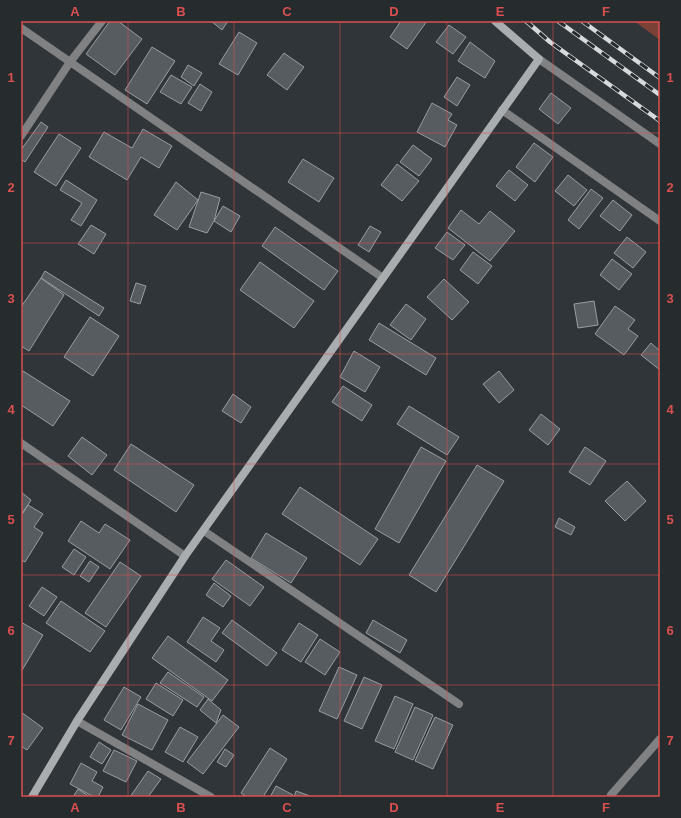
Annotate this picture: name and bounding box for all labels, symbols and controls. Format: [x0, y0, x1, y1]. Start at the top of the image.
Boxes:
text: A [70, 4, 80, 19]
text: B [176, 4, 186, 19]
text: C [282, 4, 292, 19]
text: D [389, 4, 399, 19]
text: E [496, 4, 505, 19]
text: F [602, 4, 610, 19]
text: 1 [7, 70, 15, 85]
text: 1 [666, 70, 674, 85]
text: 2 [7, 180, 15, 195]
text: 2 [666, 180, 674, 195]
text: 3 [7, 291, 15, 306]
text: 3 [666, 291, 674, 306]
text: 4 [7, 402, 15, 417]
text: 4 [666, 402, 674, 417]
text: 5 [7, 512, 15, 527]
text: 5 [666, 512, 674, 527]
text: 6 [7, 623, 15, 638]
text: 6 [666, 623, 674, 638]
text: 7 [7, 733, 15, 748]
text: 7 [666, 733, 674, 748]
text: A [70, 800, 80, 815]
text: B [176, 800, 186, 815]
text: C [282, 800, 292, 815]
text: D [389, 800, 399, 815]
text: E [496, 800, 505, 815]
text: F [602, 800, 610, 815]

